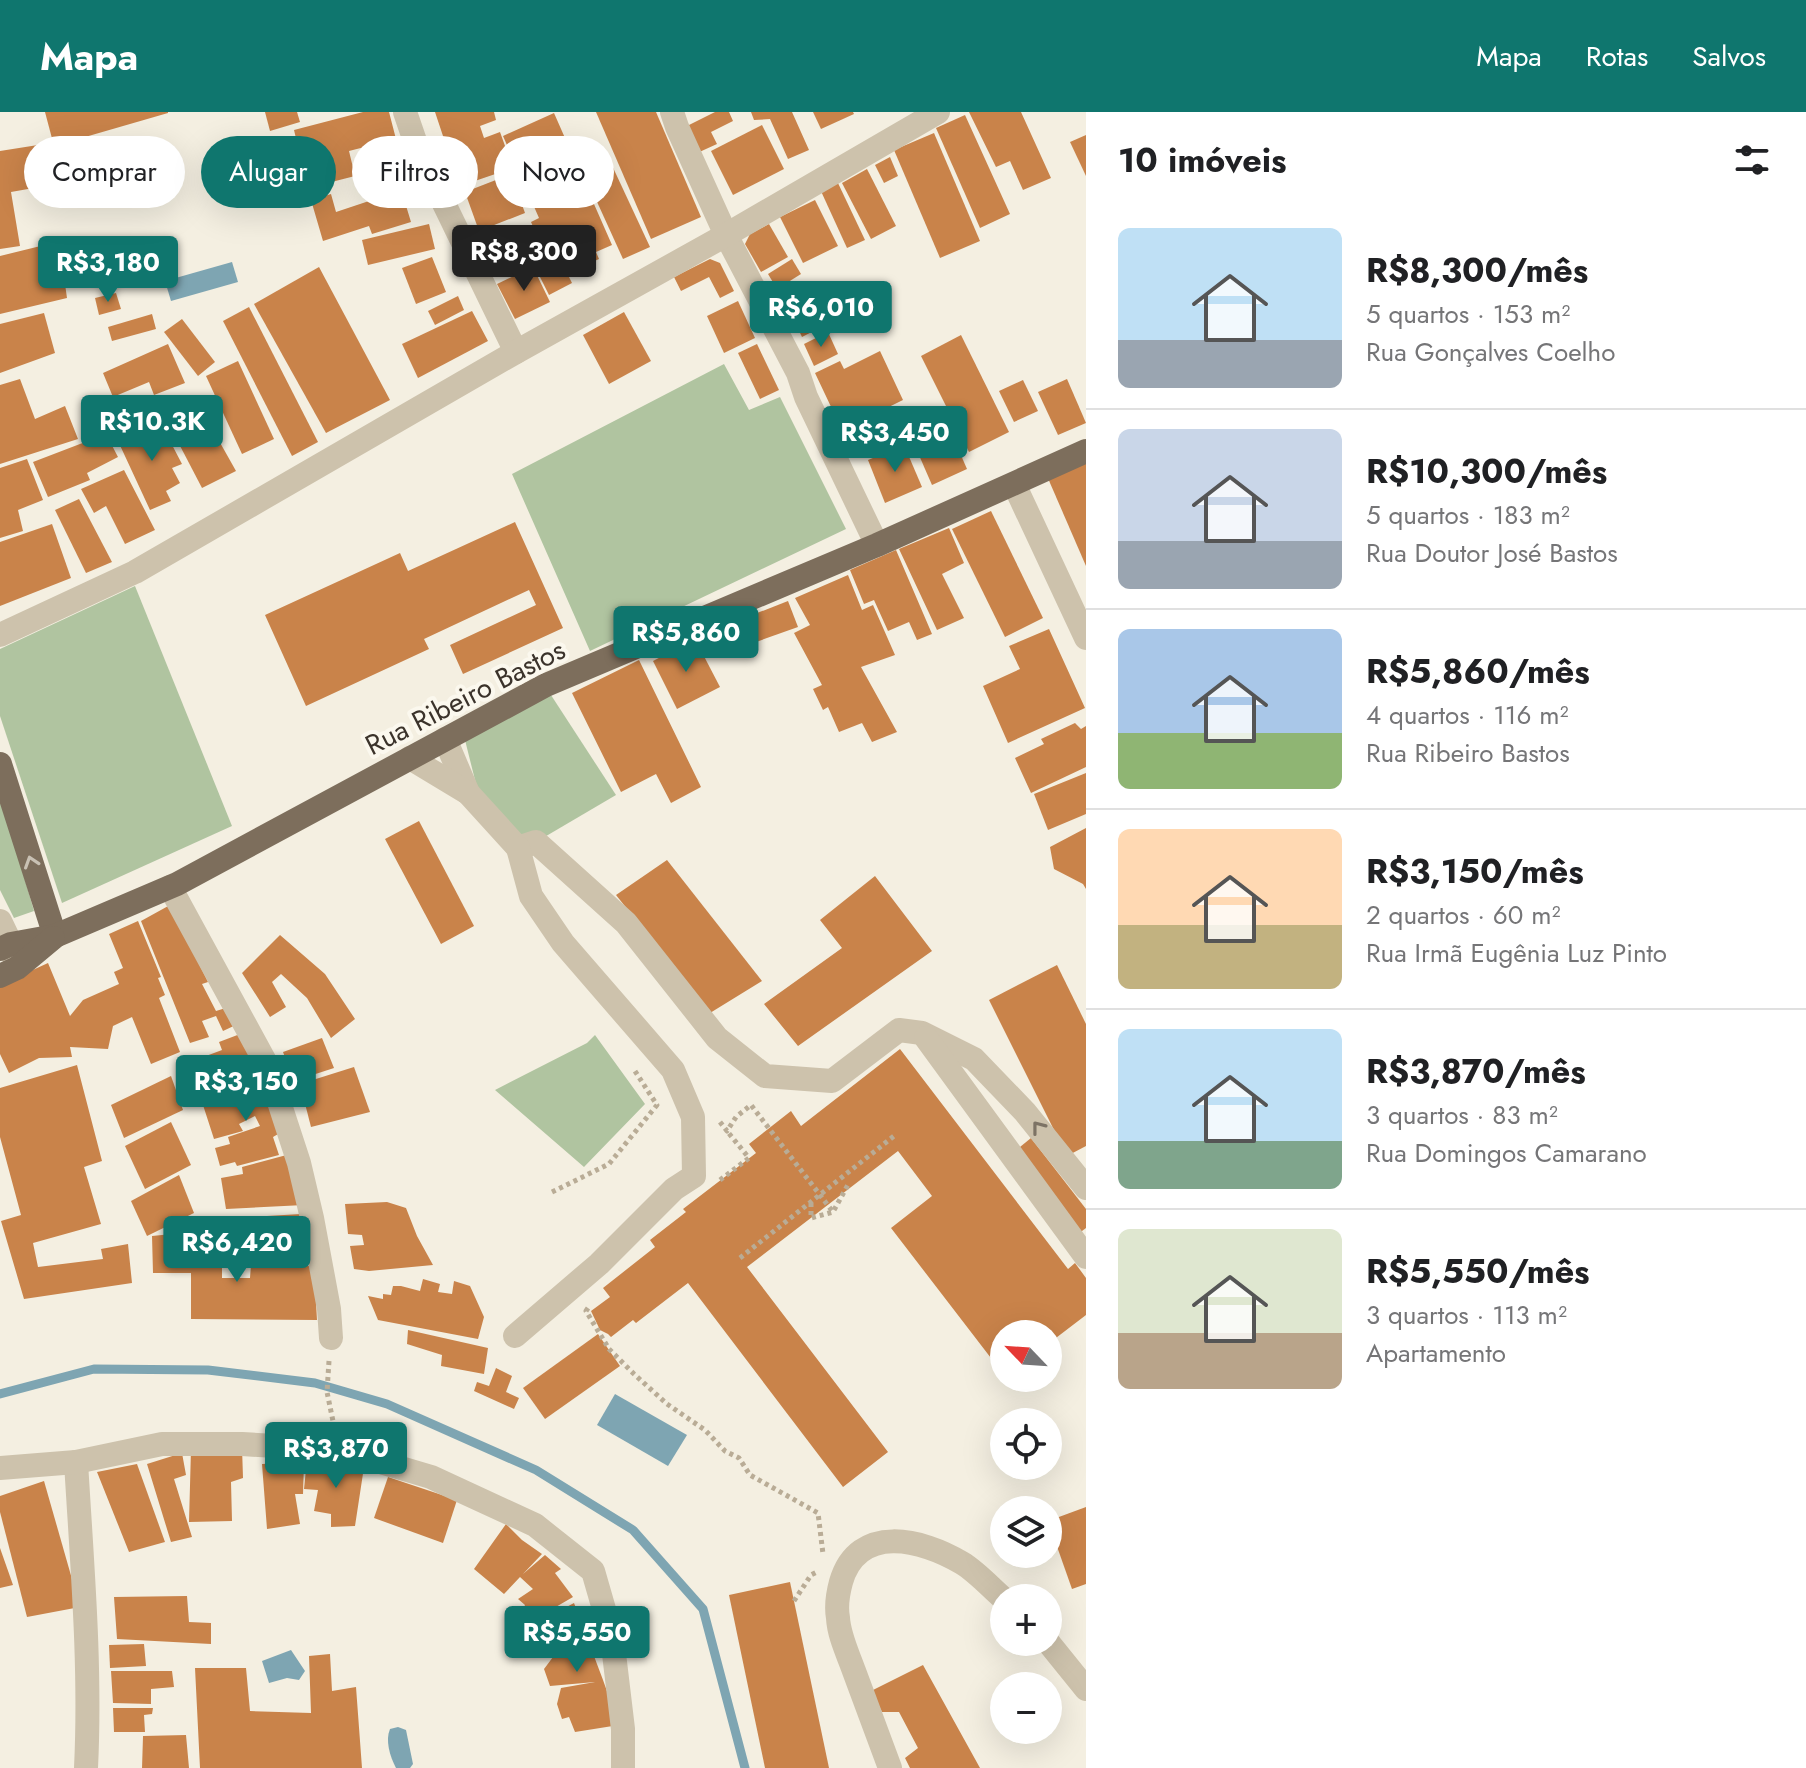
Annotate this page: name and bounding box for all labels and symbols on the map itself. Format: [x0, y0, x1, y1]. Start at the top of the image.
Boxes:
pin: R$8,300 [450, 225, 598, 293]
pin: R$3,180 [34, 236, 182, 304]
pin: R$6,010 [747, 281, 895, 349]
pin: R$10.3K [78, 395, 226, 463]
pin: R$3,450 [821, 406, 969, 474]
pin: R$5,860 [612, 606, 760, 674]
street label: Rua Ribeiro Bastos [358, 629, 572, 766]
one-way arrow [24, 856, 40, 869]
pin: R$3,150 [172, 1055, 320, 1123]
one-way arrow [1033, 1121, 1047, 1136]
pin: R$6,420 [163, 1216, 311, 1284]
north arrow [990, 1320, 1062, 1392]
pin: R$3,870 [262, 1422, 410, 1490]
pin: R$5,550 [503, 1606, 651, 1674]

